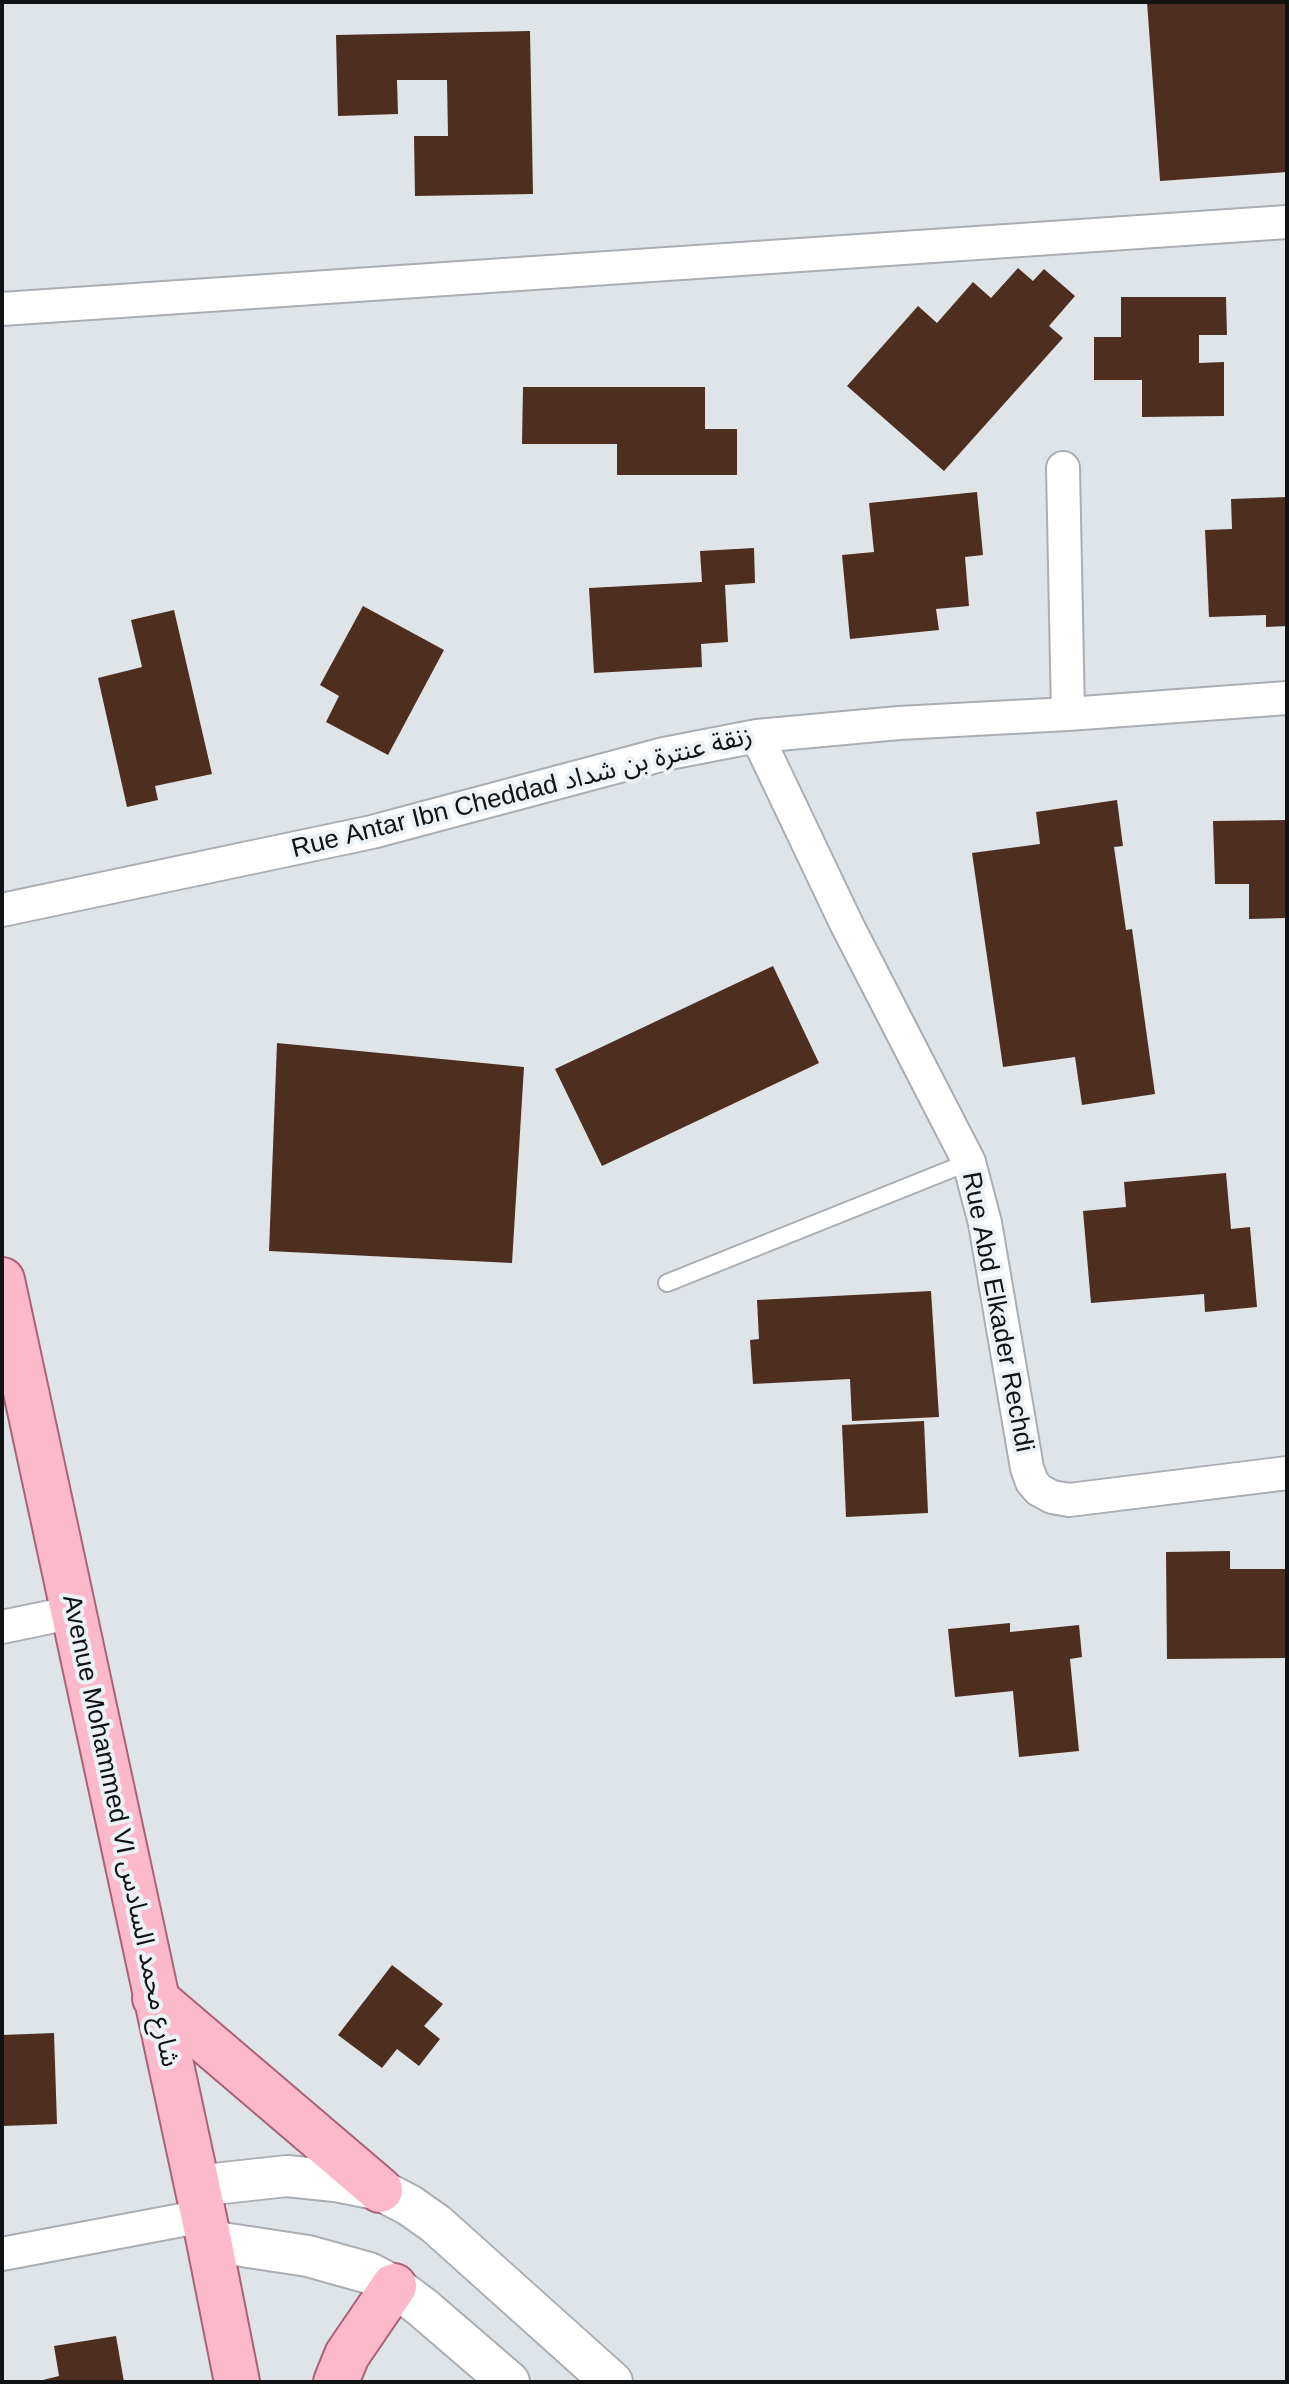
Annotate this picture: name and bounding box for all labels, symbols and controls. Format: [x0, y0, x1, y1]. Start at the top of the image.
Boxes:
street label: Rue Antar Ibn Cheddad زنقة عنترة بن شداد [288, 721, 756, 865]
street label: Rue Abd Elkader Rechdi [955, 1169, 1039, 1455]
street label: Avenue Mohammed VI شارع محمد السادس [55, 1592, 185, 2070]

